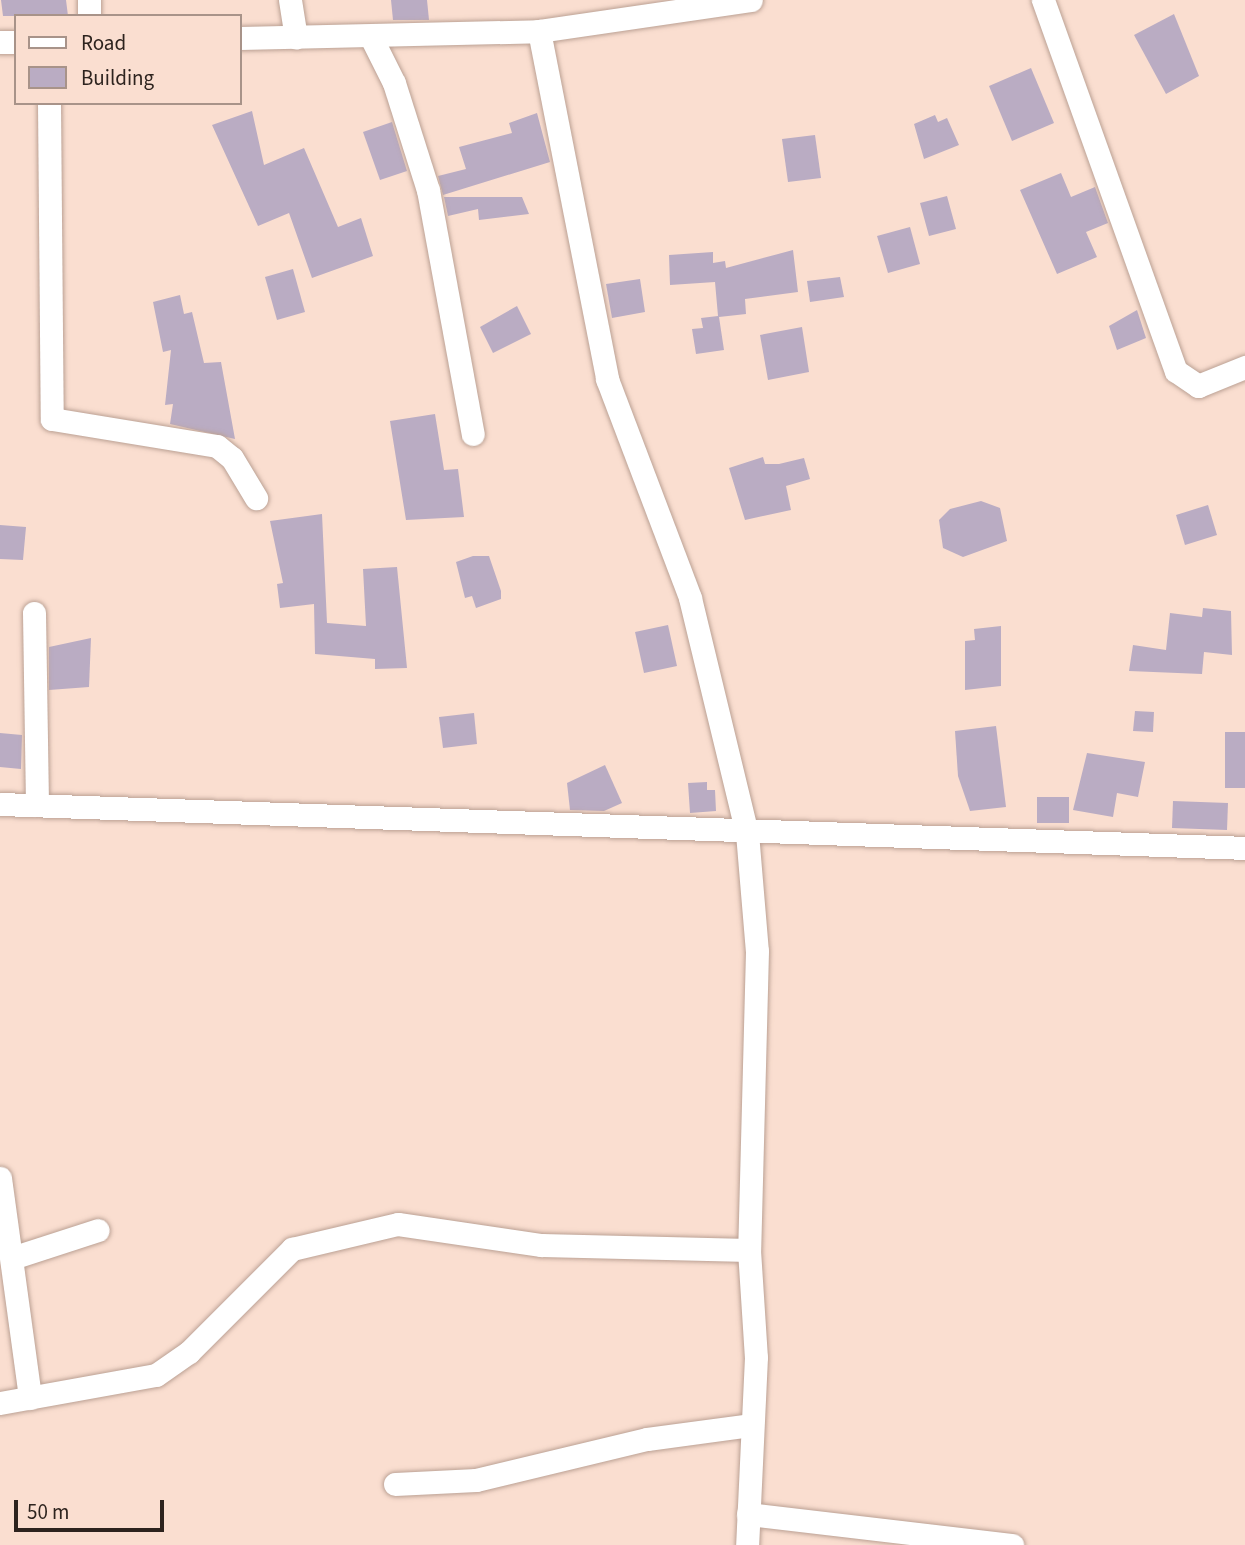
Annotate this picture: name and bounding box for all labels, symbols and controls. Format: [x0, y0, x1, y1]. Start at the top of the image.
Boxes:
legend [14, 14, 242, 105]
text: Road [81, 28, 126, 58]
text: Building [81, 63, 154, 93]
scale bar [18, 1486, 168, 1530]
text: 50 m [27, 1497, 69, 1527]

